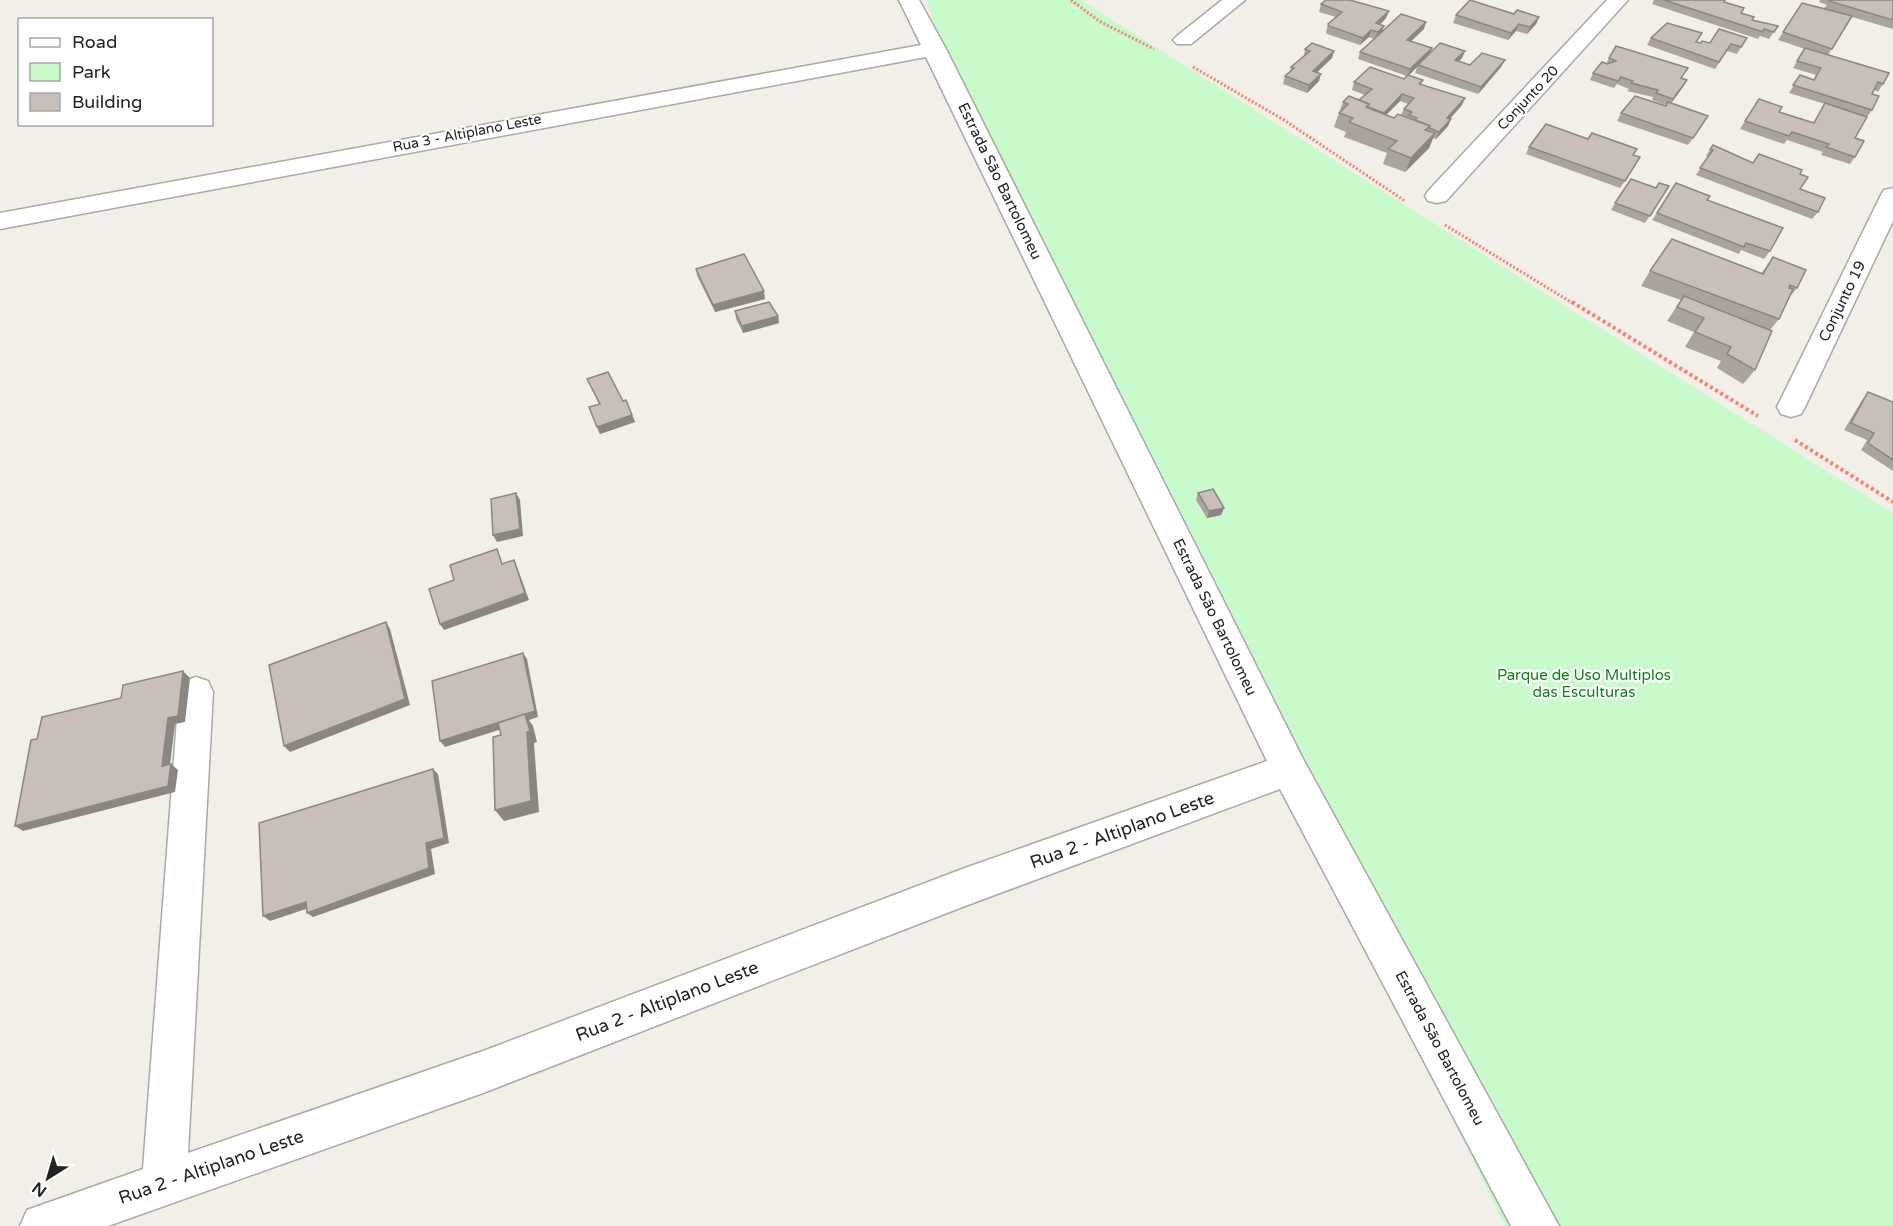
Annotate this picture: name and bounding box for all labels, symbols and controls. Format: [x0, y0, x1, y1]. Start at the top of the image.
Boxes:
legend [18, 18, 213, 126]
text: Road [72, 31, 117, 53]
text: Park [72, 61, 111, 83]
street label: Conjunto 20 [1494, 62, 1562, 134]
text: Building [72, 91, 142, 113]
street label: Estrada São Bartolomeu [954, 99, 1046, 263]
street label: Rua 3 - Altiplano Leste [391, 110, 543, 156]
street label: Conjunto 19 [1815, 258, 1869, 344]
street label: Estrada São Bartolomeu [1169, 535, 1261, 699]
park label: Parque de Uso Multiplos das Esculturas [1497, 666, 1671, 701]
street label: Rua 2 - Altiplano Leste [1027, 786, 1217, 874]
street label: Rua 2 - Altiplano Leste [572, 956, 762, 1046]
street label: Estrada São Bartolomeu [1392, 968, 1488, 1128]
street label: Rua 2 - Altiplano Leste [116, 1125, 306, 1209]
north arrow [18, 1148, 78, 1208]
text: N [28, 1177, 51, 1201]

